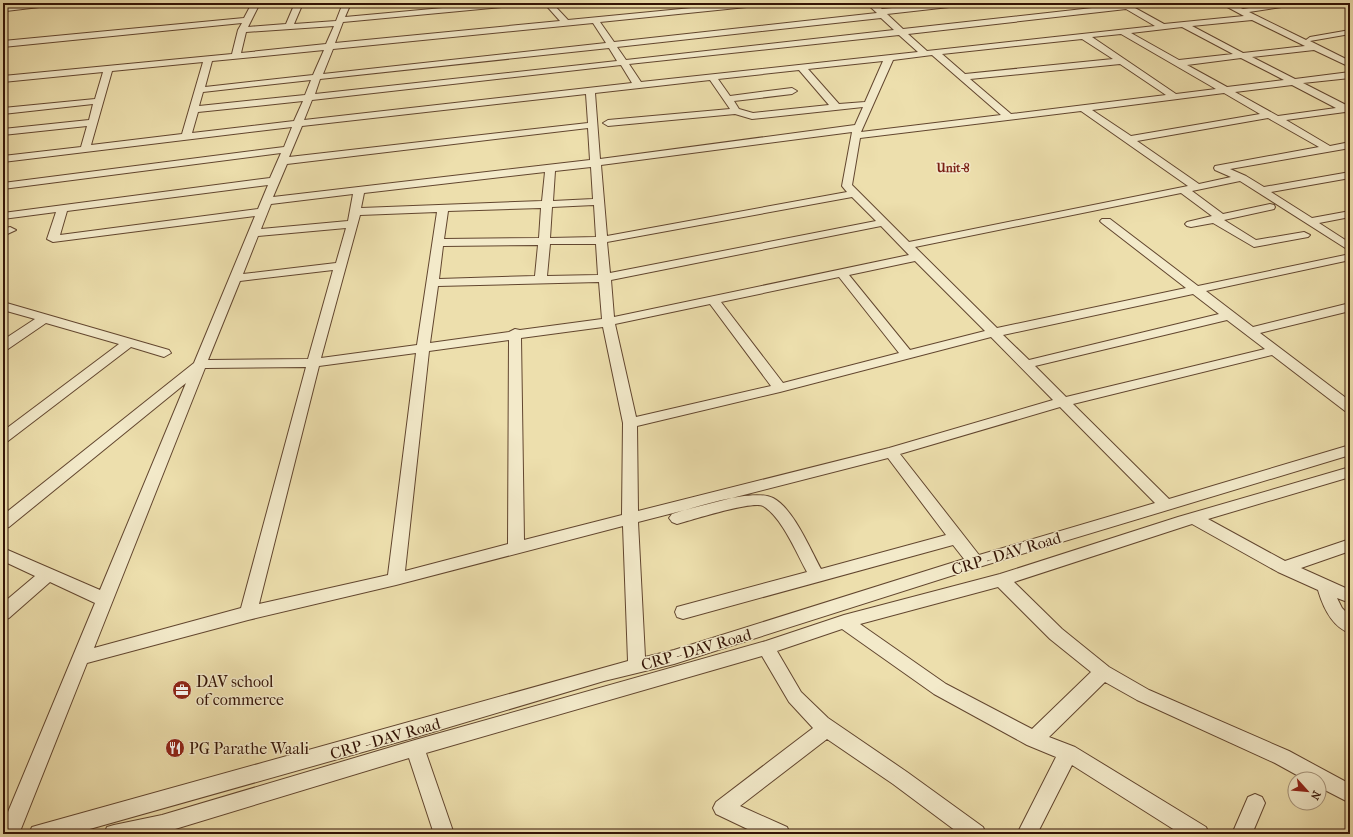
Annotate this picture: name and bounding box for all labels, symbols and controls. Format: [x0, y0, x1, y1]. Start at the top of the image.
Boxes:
district label: Unit-8 [935, 161, 970, 175]
street label: CRP - DAV Road [949, 528, 1064, 579]
street label: CRP - DAV Road [639, 625, 754, 674]
place label: DAV school of commerce [196, 672, 284, 709]
office icon: DAV school of commerce [171, 679, 193, 701]
street label: CRP - DAV Road [328, 714, 443, 763]
restaurant icon: PG Parathe Waali [164, 737, 186, 759]
place label: PG Parathe Waali [189, 739, 309, 758]
north arrow [1287, 771, 1327, 811]
text: N [1307, 789, 1323, 803]

